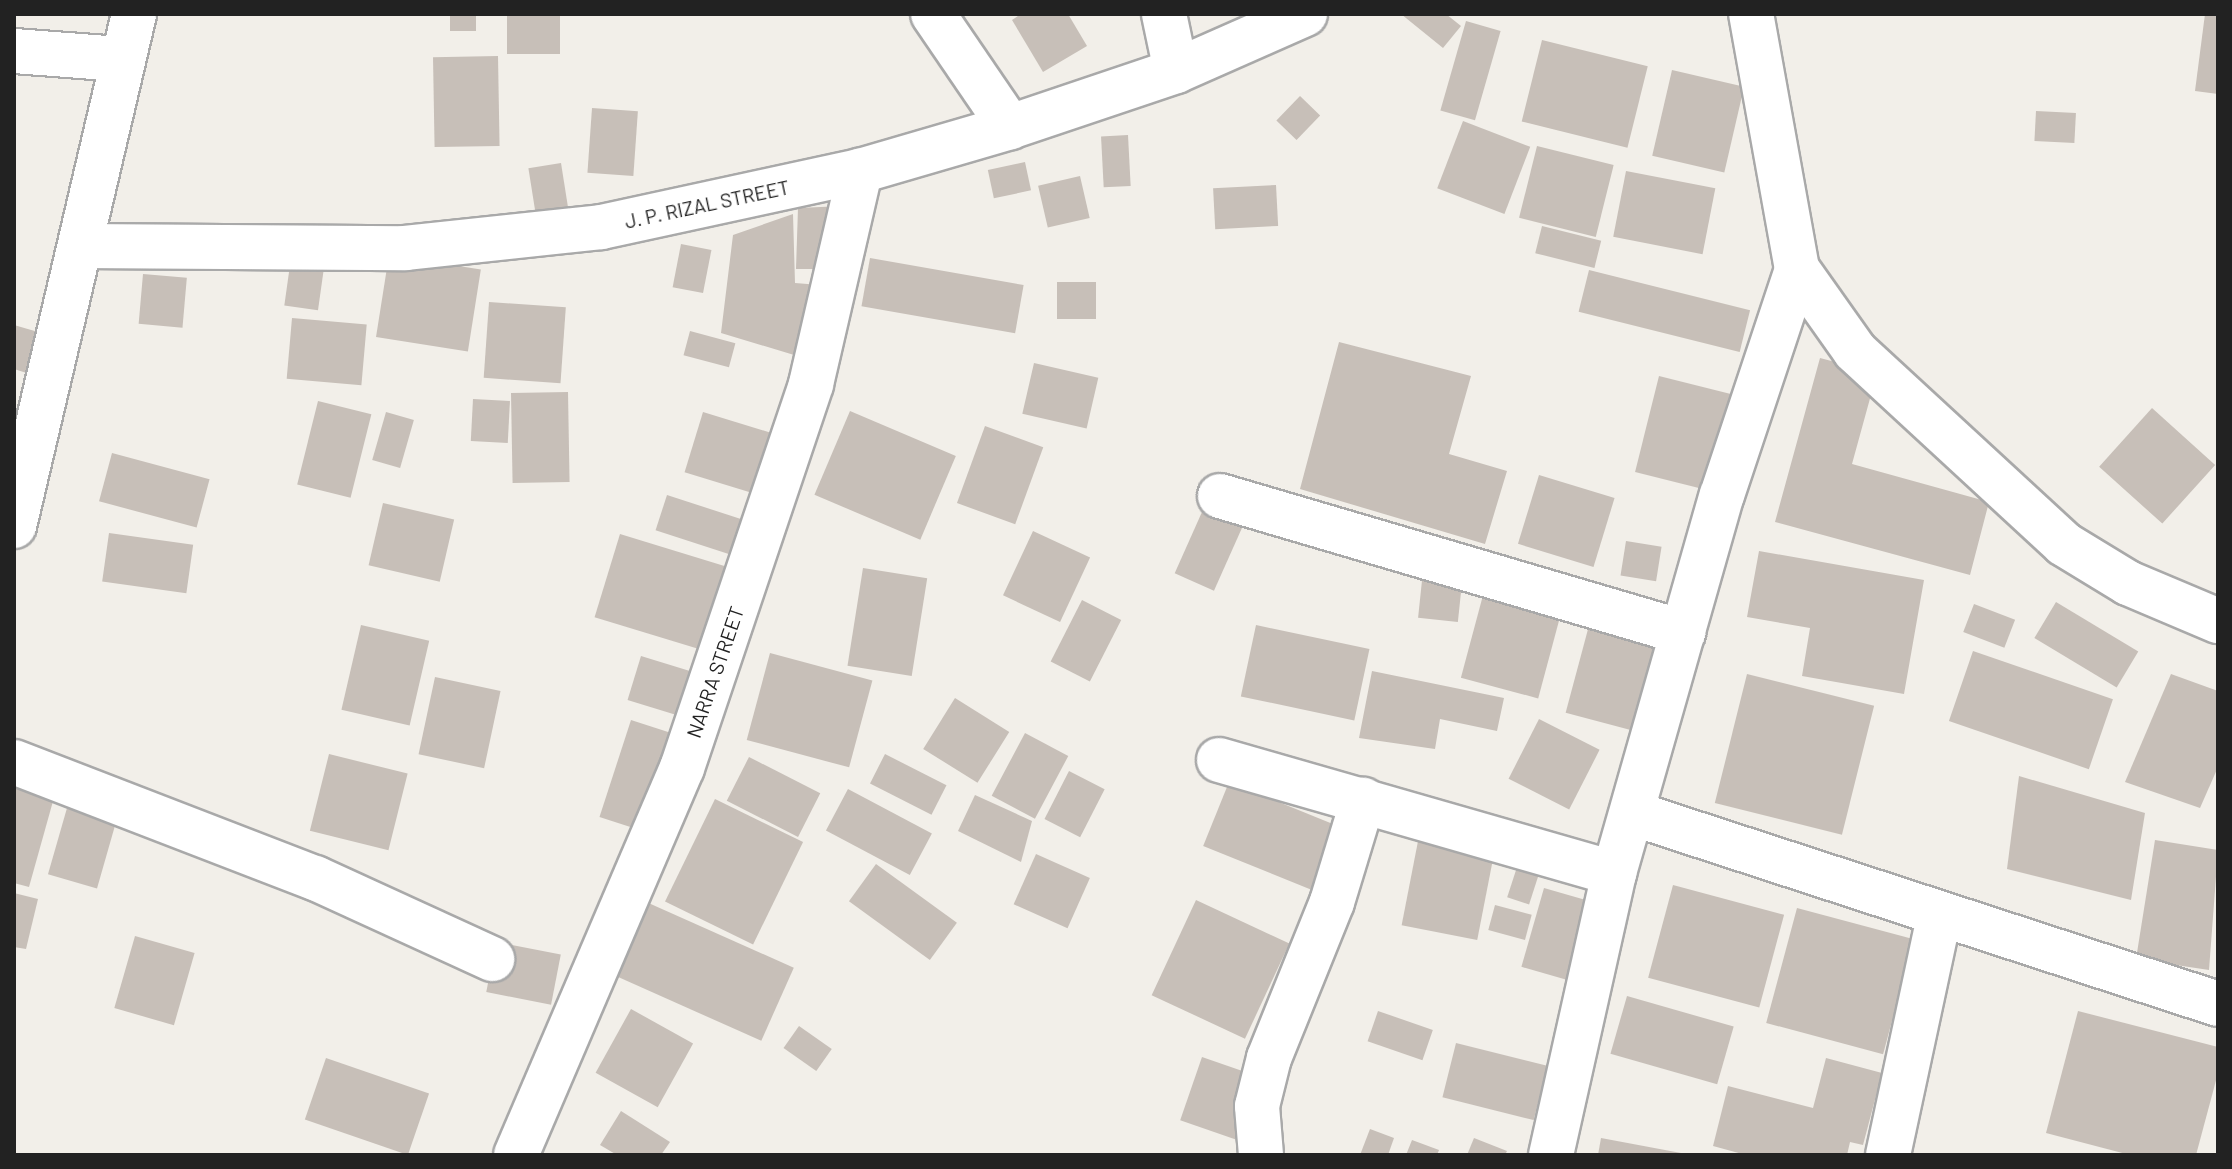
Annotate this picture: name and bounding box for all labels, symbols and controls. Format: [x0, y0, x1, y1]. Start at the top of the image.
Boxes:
street label: J. P. RIZAL STREET [622, 175, 792, 233]
street label: NARRA STREET [681, 603, 749, 741]

